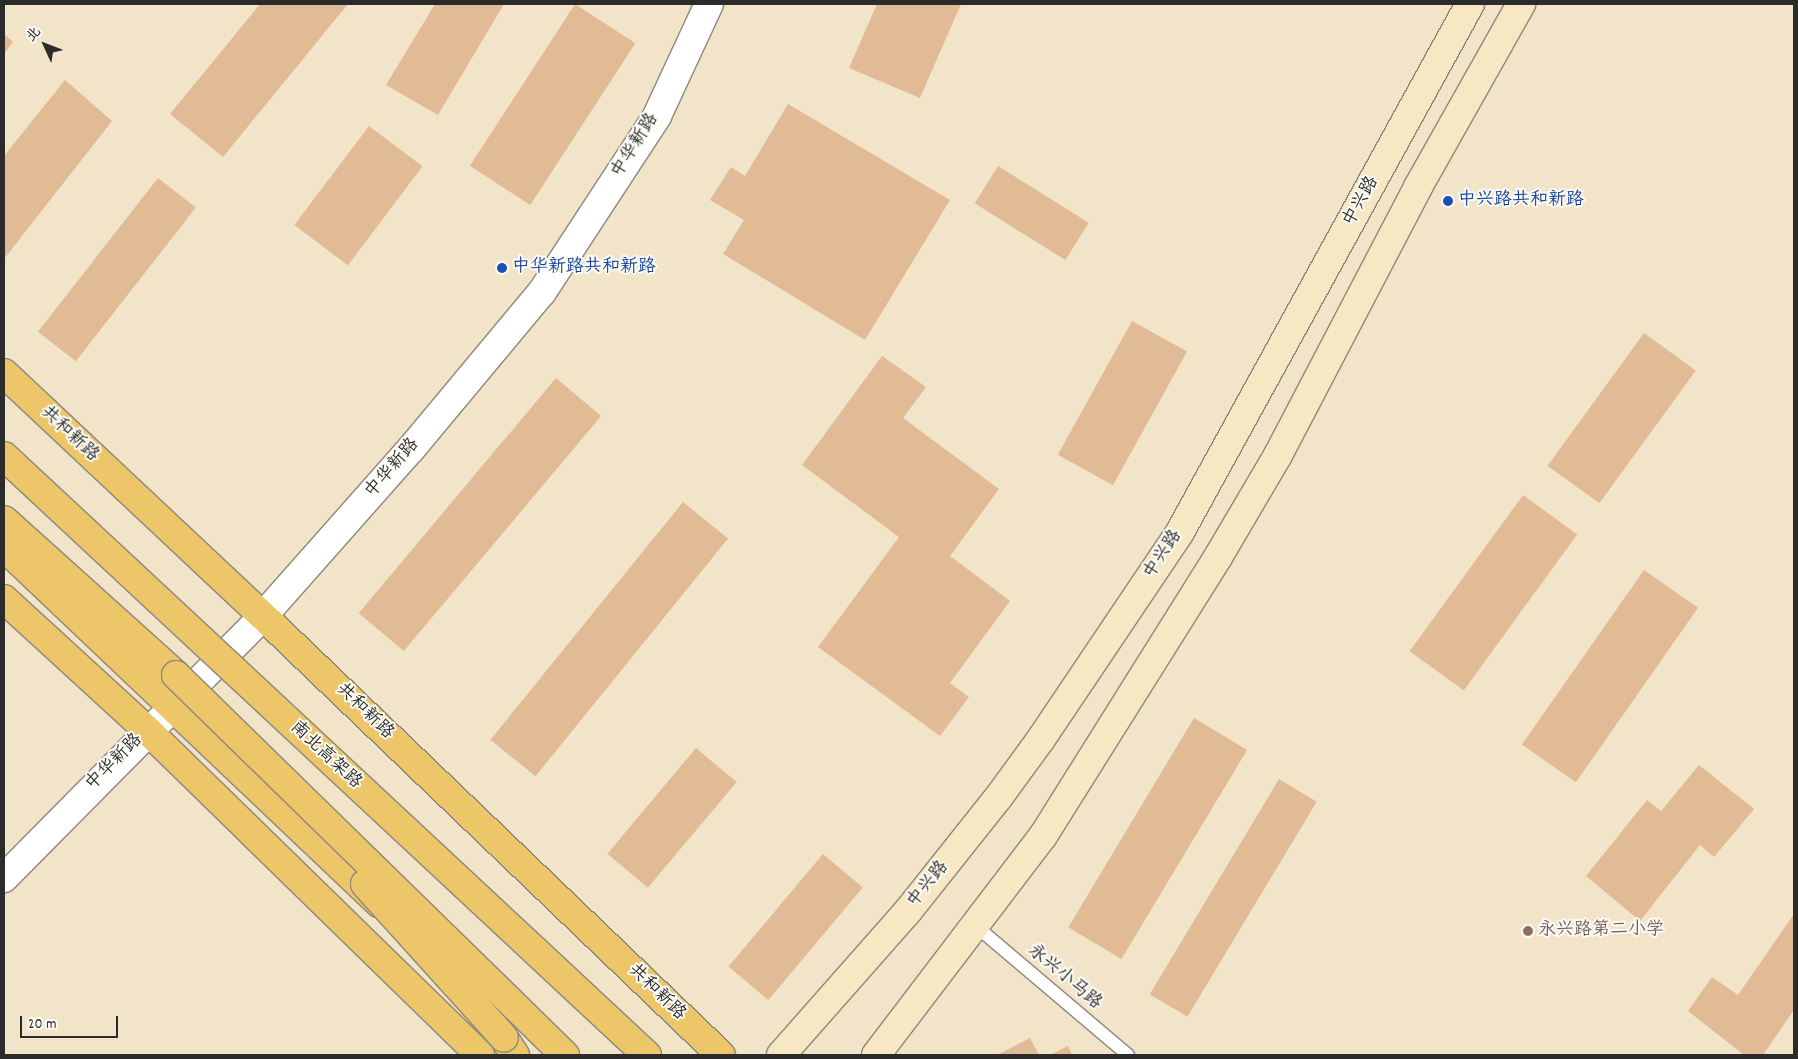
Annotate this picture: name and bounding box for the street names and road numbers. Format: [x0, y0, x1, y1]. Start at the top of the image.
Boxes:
street label: 中华新路 [608, 110, 664, 182]
street label: 中兴路 [1339, 173, 1385, 231]
street label: 共和新路 [35, 403, 103, 467]
street label: 中华新路 [361, 435, 425, 503]
street label: 中兴路 [1140, 526, 1188, 584]
street label: 共和新路 [331, 679, 397, 745]
street label: 南北高架路 [285, 717, 365, 795]
street label: 中华新路 [82, 730, 148, 796]
street label: 中兴路 [904, 857, 954, 913]
street label: 永兴小马路 [1023, 941, 1105, 1015]
street label: 共和新路 [623, 960, 689, 1026]

